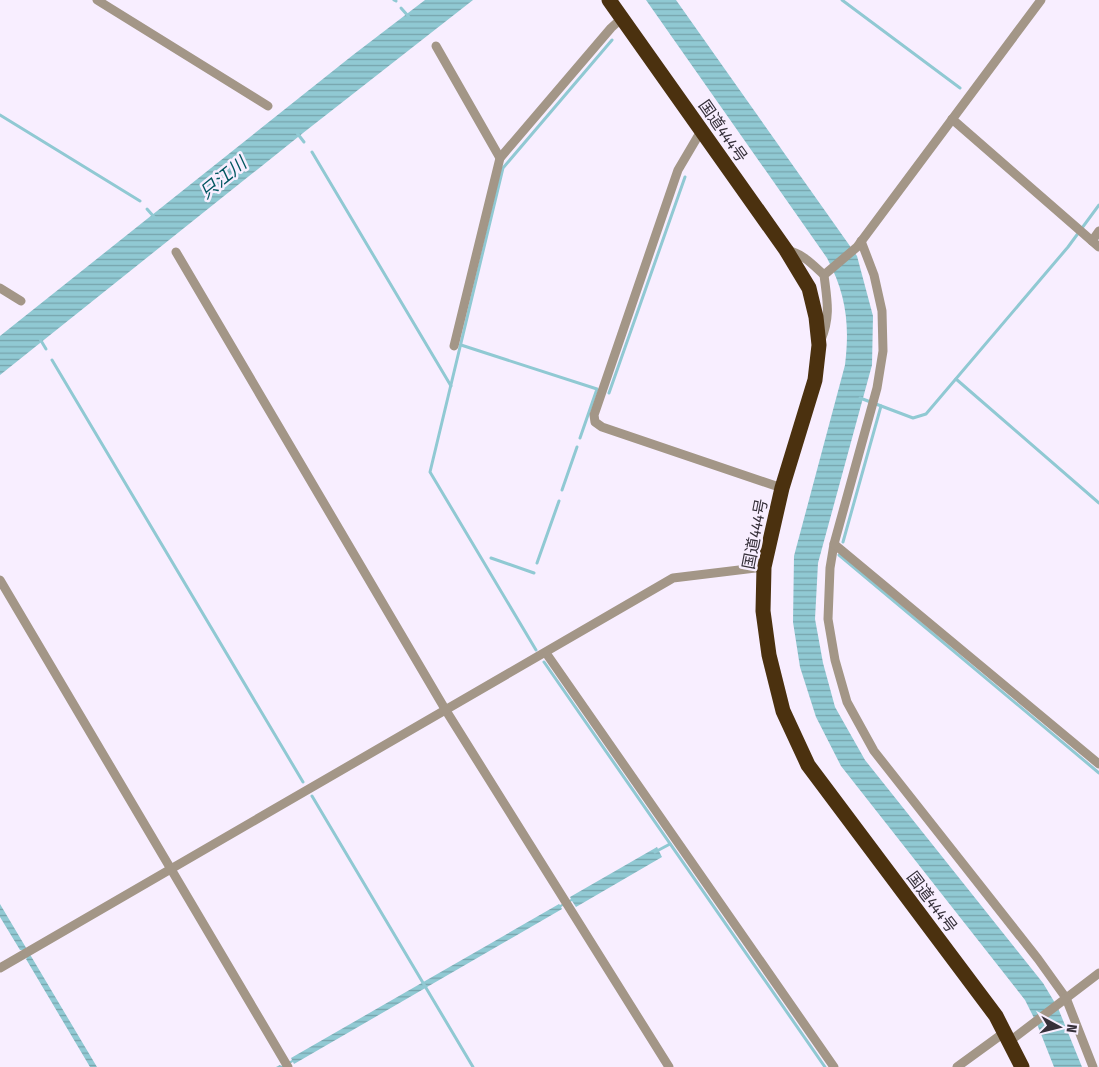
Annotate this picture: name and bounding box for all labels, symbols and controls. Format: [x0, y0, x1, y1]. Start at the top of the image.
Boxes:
street label: 国道444号 [695, 96, 751, 166]
water label: 只江川 [195, 151, 252, 204]
street label: 国道444号 [739, 497, 771, 571]
street label: 国道444号 [903, 868, 961, 936]
north arrow [1034, 1002, 1084, 1052]
text: N [1062, 1023, 1080, 1034]

